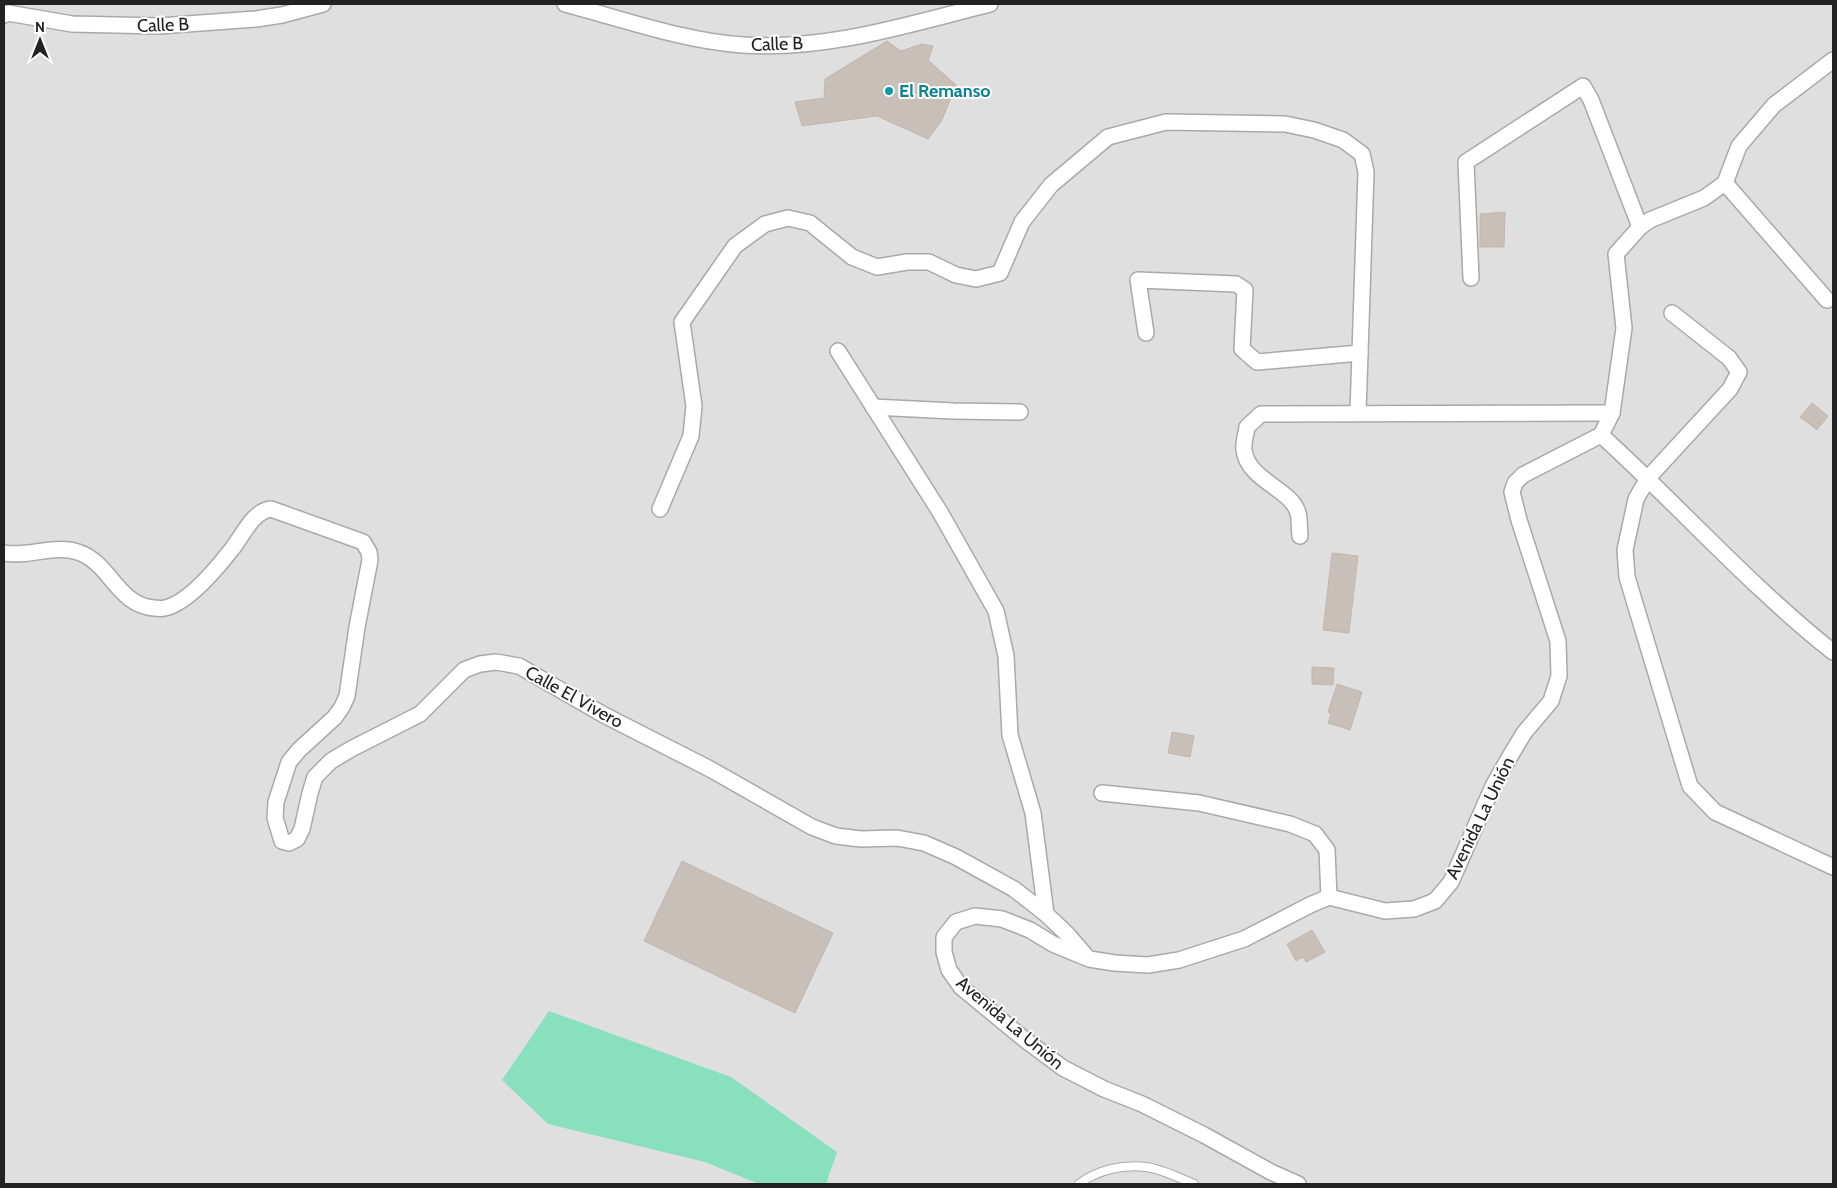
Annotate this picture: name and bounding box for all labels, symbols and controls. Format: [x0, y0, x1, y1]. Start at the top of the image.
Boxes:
street label: Calle B [137, 13, 190, 37]
north arrow [15, 15, 65, 65]
text: N [35, 18, 45, 36]
street label: Calle B [751, 32, 804, 56]
place label: El Remanso [899, 80, 991, 102]
marker: El Remanso [883, 85, 895, 97]
street label: Calle El Vivero [521, 661, 627, 733]
street label: Avenida La Unión [1441, 753, 1519, 883]
street label: Avenida La Unión [952, 972, 1068, 1074]

